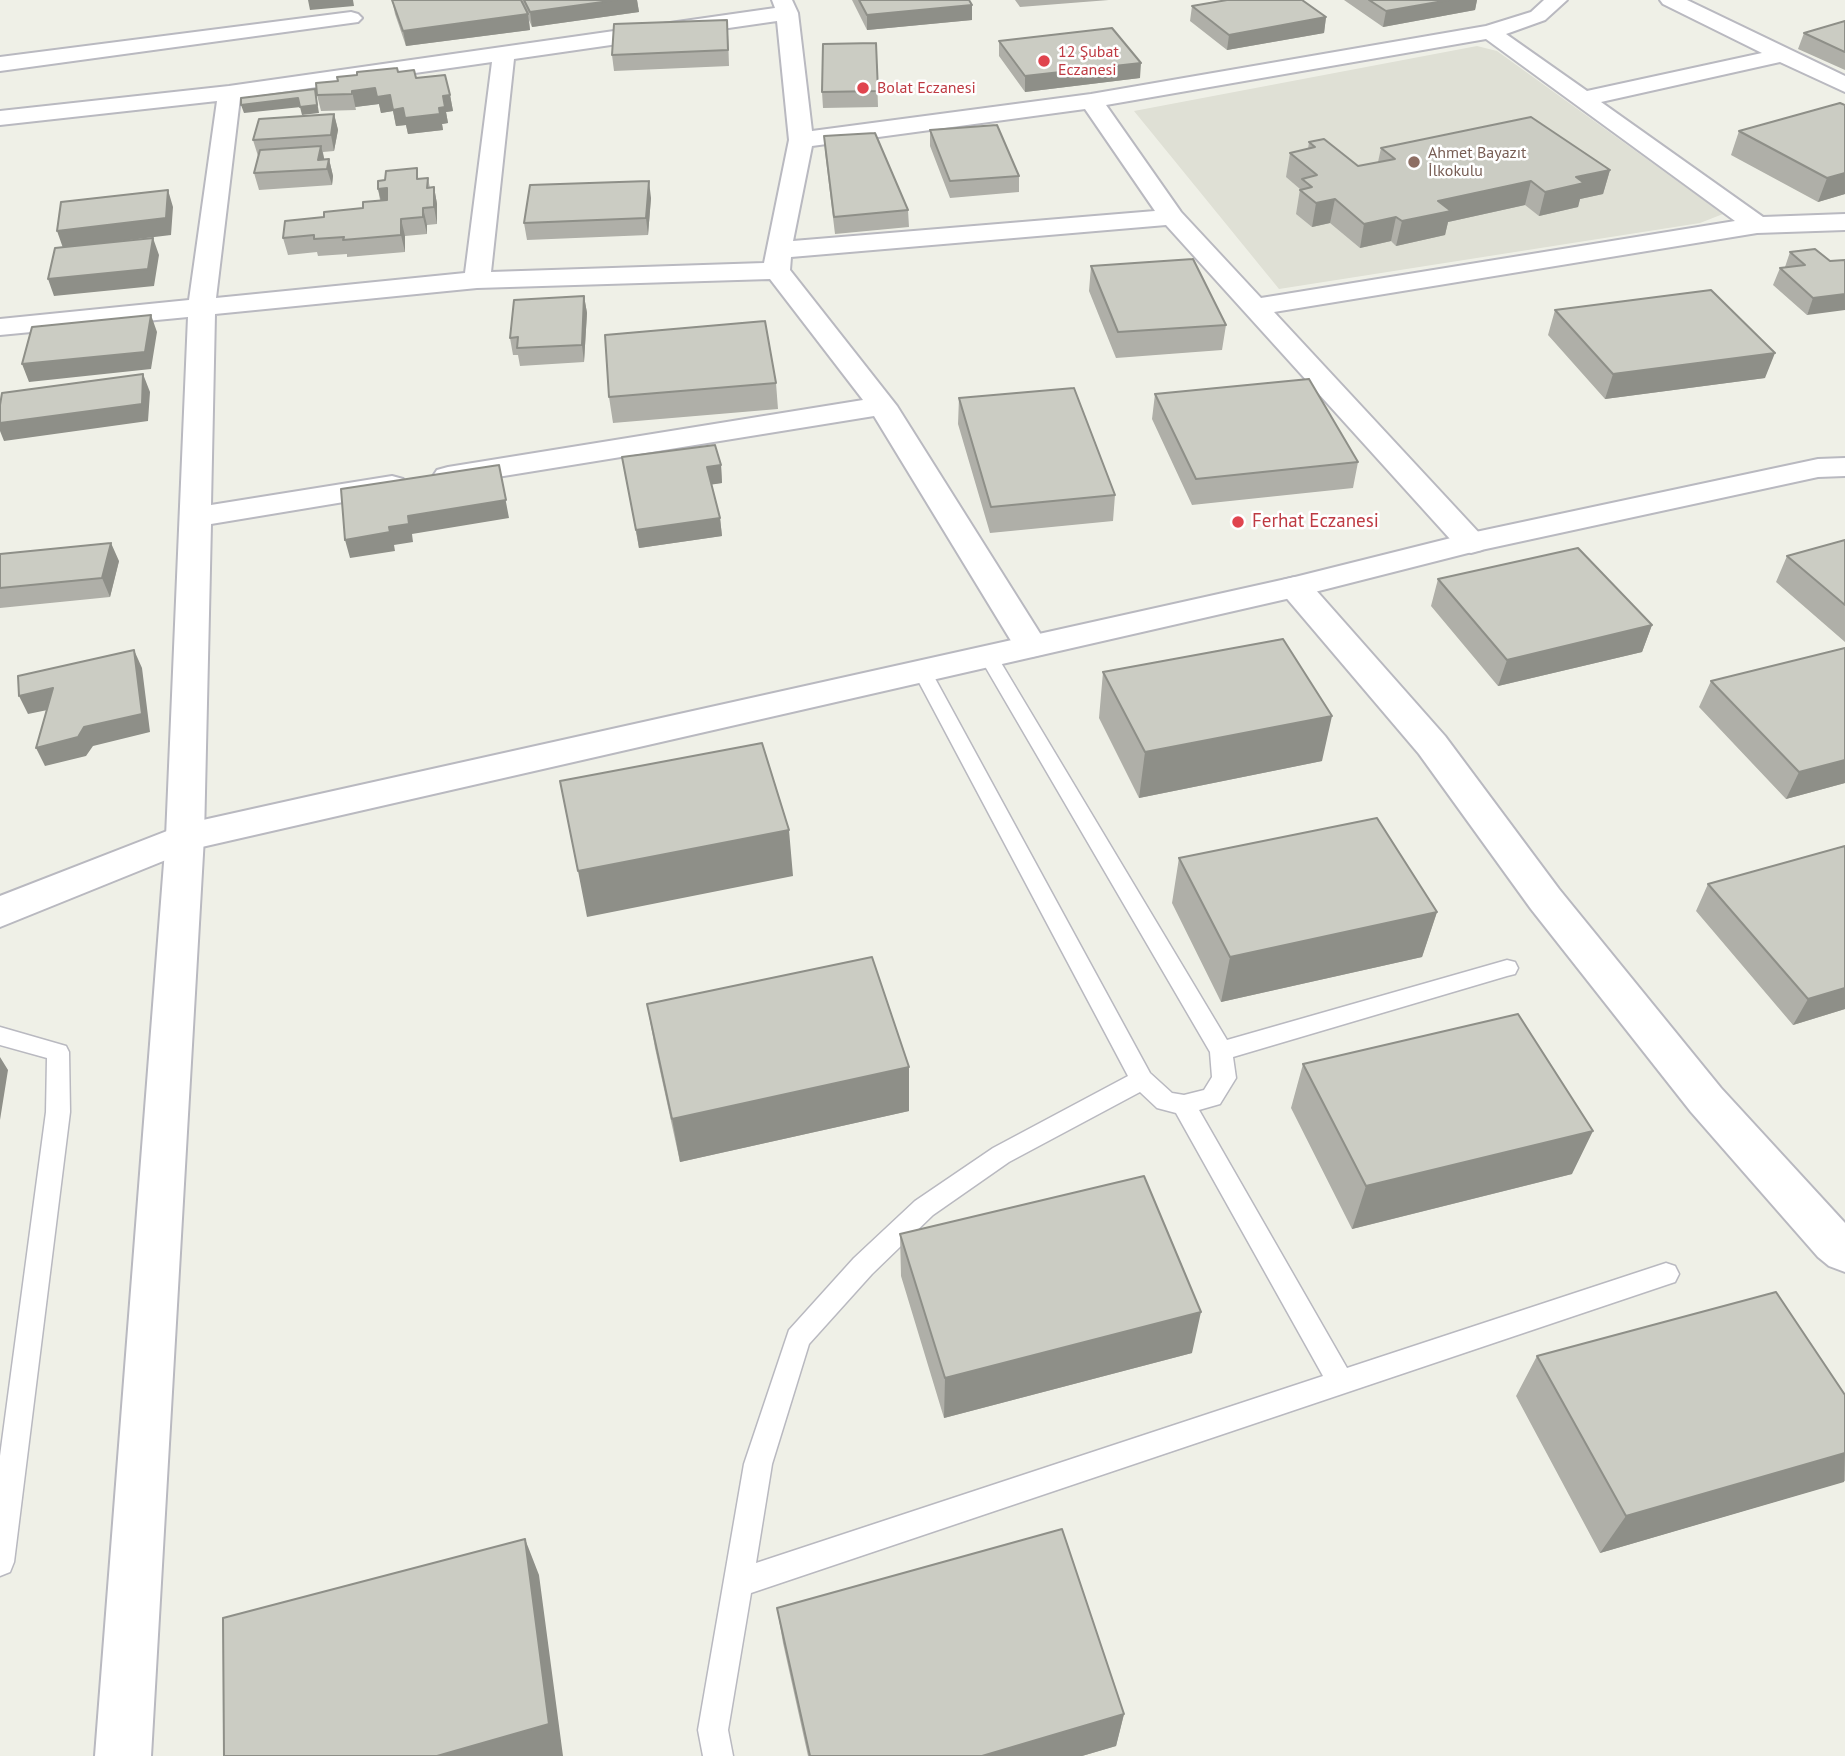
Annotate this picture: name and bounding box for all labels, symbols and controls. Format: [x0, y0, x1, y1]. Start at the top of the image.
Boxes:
place label: 12 Şubat Eczanesi [1058, 42, 1119, 80]
marker: 12 Şubat Eczanesi [1036, 53, 1052, 69]
place label: Bolat Eczanesi [877, 78, 976, 98]
marker: Bolat Eczanesi [855, 80, 871, 96]
place label: Ahmet Bayazıt İlkokulu [1428, 143, 1526, 181]
marker: Ahmet Bayazıt İlkokulu [1406, 154, 1422, 170]
place label: Ferhat Eczanesi [1252, 511, 1379, 533]
marker: Ferhat Eczanesi [1230, 514, 1246, 530]

